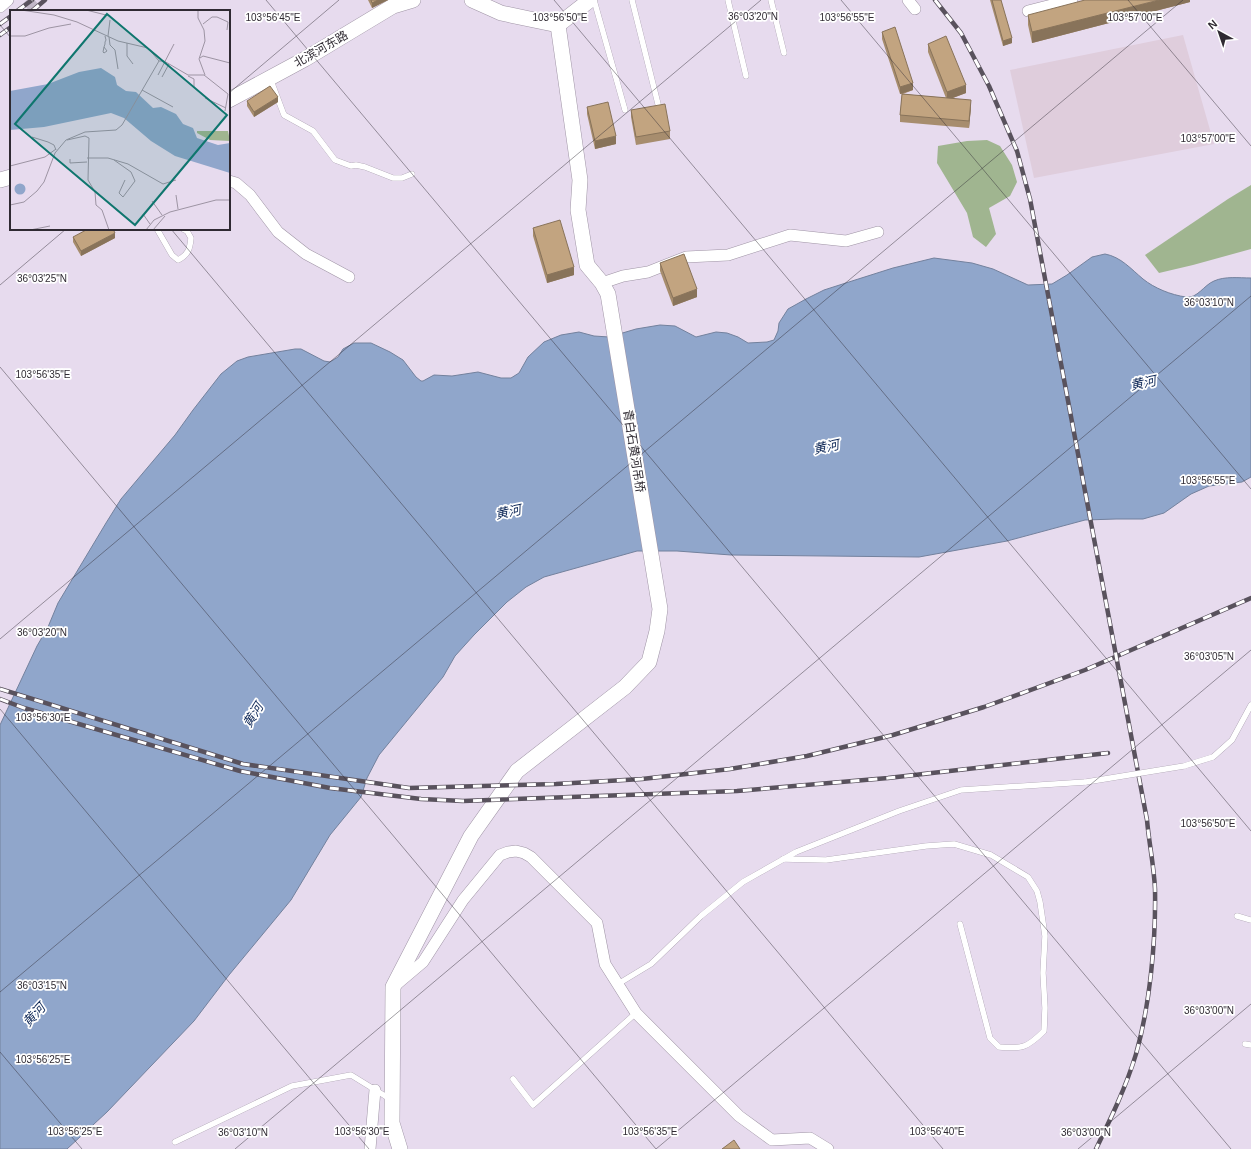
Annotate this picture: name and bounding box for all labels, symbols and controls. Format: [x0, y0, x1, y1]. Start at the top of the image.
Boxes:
inset map [10, 10, 230, 230]
text: 36°03'20"N [728, 11, 778, 22]
text: 103°56'45"E [245, 12, 301, 23]
text: 103°56'50"E [532, 12, 588, 23]
text: 103°56'55"E [819, 12, 875, 23]
text: 103°57'00"E [1107, 12, 1163, 23]
north arrow [1199, 12, 1239, 52]
text: N [1206, 17, 1220, 31]
street label: 北滨河东路 [292, 28, 350, 70]
text: 103°57'00"E [1180, 133, 1236, 144]
text: 36°03'25"N [17, 273, 67, 284]
text: 36°03'10"N [1184, 297, 1234, 308]
text: 103°56'35"E [15, 369, 71, 380]
water label: 黄河 [1129, 372, 1160, 393]
street label: 青白石黄河吊桥 [621, 408, 647, 494]
water label: 黄河 [812, 436, 843, 457]
text: 103°56'55"E [1180, 475, 1236, 486]
water label: 黄河 [494, 501, 525, 522]
text: 36°03'20"N [17, 627, 67, 638]
text: 36°03'05"N [1184, 651, 1234, 662]
water label: 黄河 [240, 697, 268, 730]
text: 103°56'30"E [15, 712, 71, 723]
text: 103°56'50"E [1180, 818, 1236, 829]
text: 36°03'15"N [17, 980, 67, 991]
water label: 黄河 [20, 998, 50, 1030]
text: 36°03'00"N [1184, 1005, 1234, 1016]
text: 103°56'25"E [15, 1054, 71, 1065]
text: 103°56'25"E [47, 1126, 103, 1137]
text: 103°56'30"E [334, 1126, 390, 1137]
text: 103°56'35"E [622, 1126, 678, 1137]
text: 103°56'40"E [909, 1126, 965, 1137]
text: 36°03'10"N [218, 1127, 268, 1138]
text: 36°03'00"N [1061, 1127, 1111, 1138]

